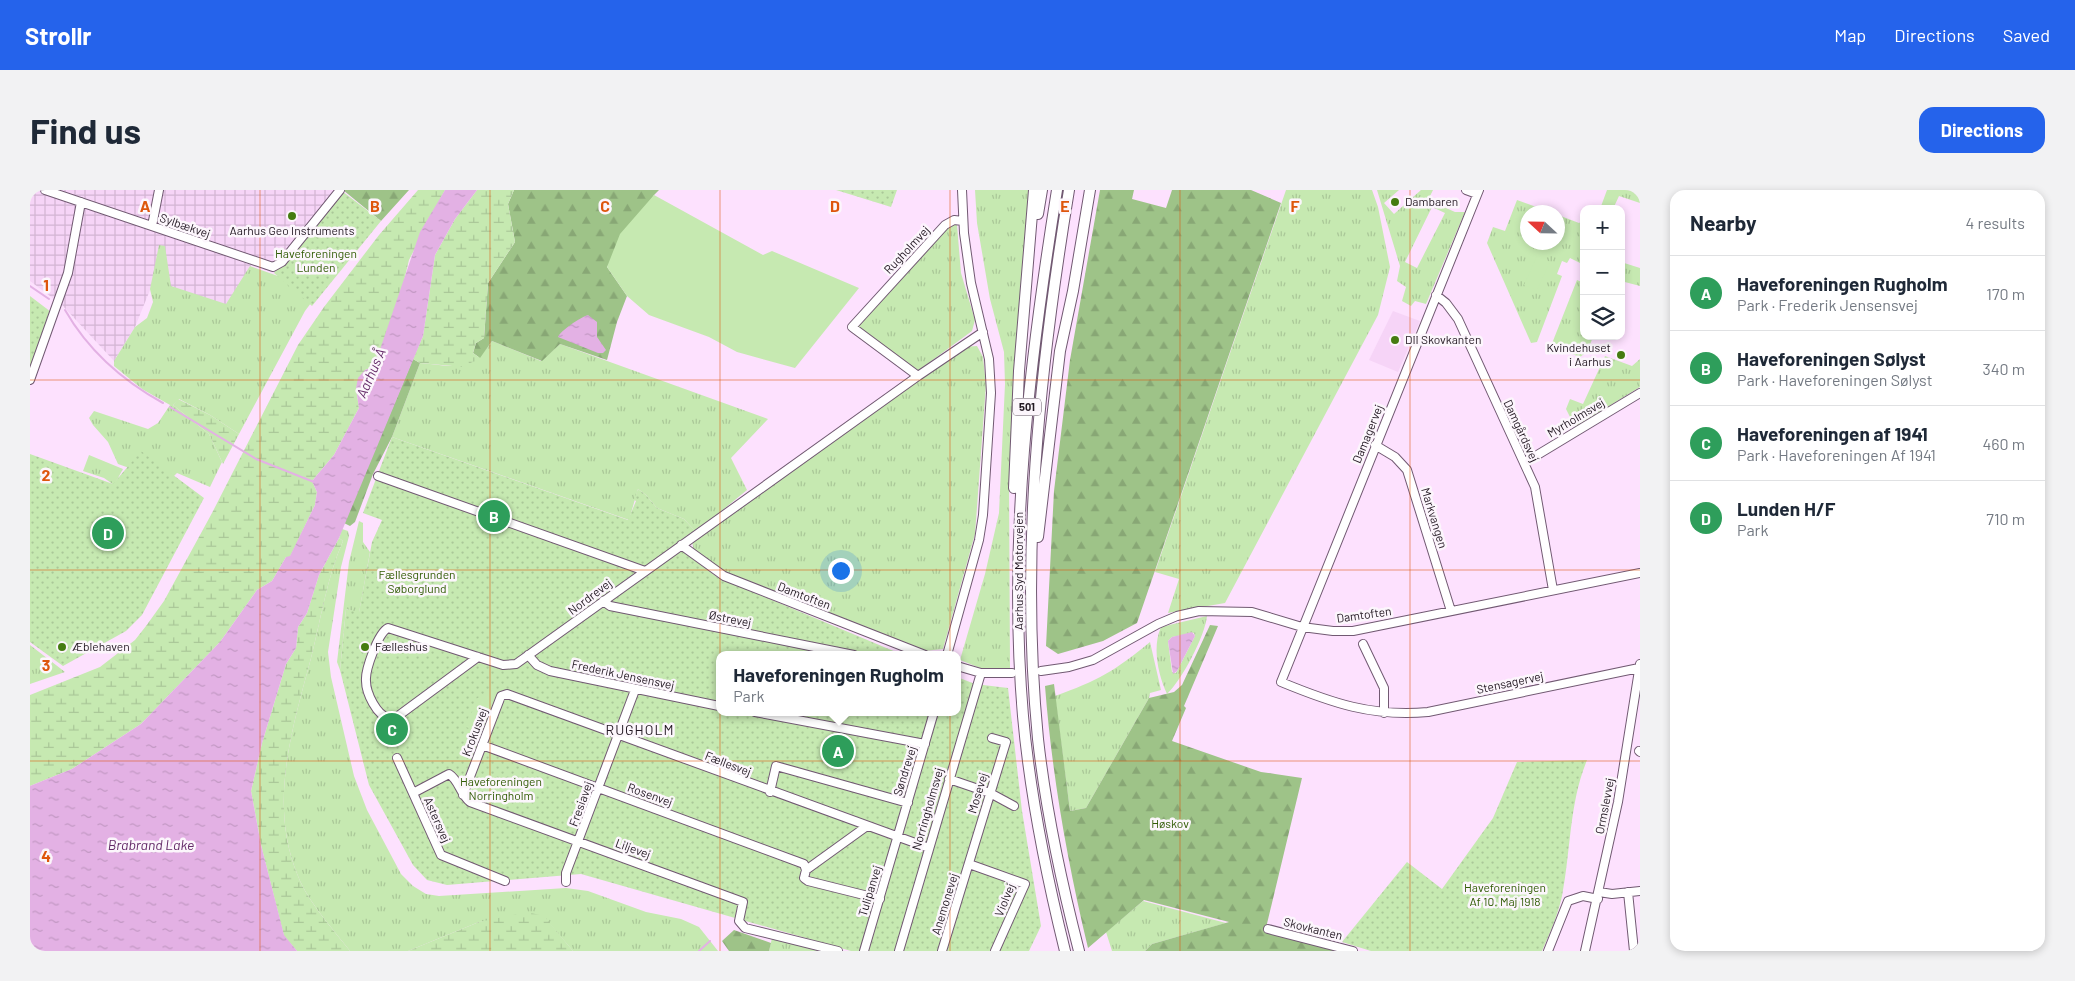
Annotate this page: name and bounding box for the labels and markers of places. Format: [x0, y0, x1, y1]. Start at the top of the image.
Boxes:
place label: Dambaren [1405, 194, 1458, 208]
marker: Dambaren [1389, 196, 1401, 208]
marker: Aarhus Geo Instruments [286, 210, 298, 222]
place label: Aarhus Geo Instruments [230, 223, 355, 237]
place label: DII Skovkanten [1405, 332, 1481, 346]
marker: DII Skovkanten [1389, 334, 1401, 346]
place label: Kvindehuset i Aarhus [1546, 340, 1611, 368]
marker: Kvindehuset i Aarhus [1615, 349, 1627, 361]
pin: B [478, 497, 510, 535]
pin: D [92, 514, 124, 552]
place label: Æblehaven [72, 639, 130, 653]
place label: Fælleshus [375, 639, 428, 653]
marker: Æblehaven [56, 641, 68, 653]
marker: Fælleshus [359, 641, 371, 653]
pin: C [376, 710, 408, 748]
pin: A [822, 732, 854, 770]

